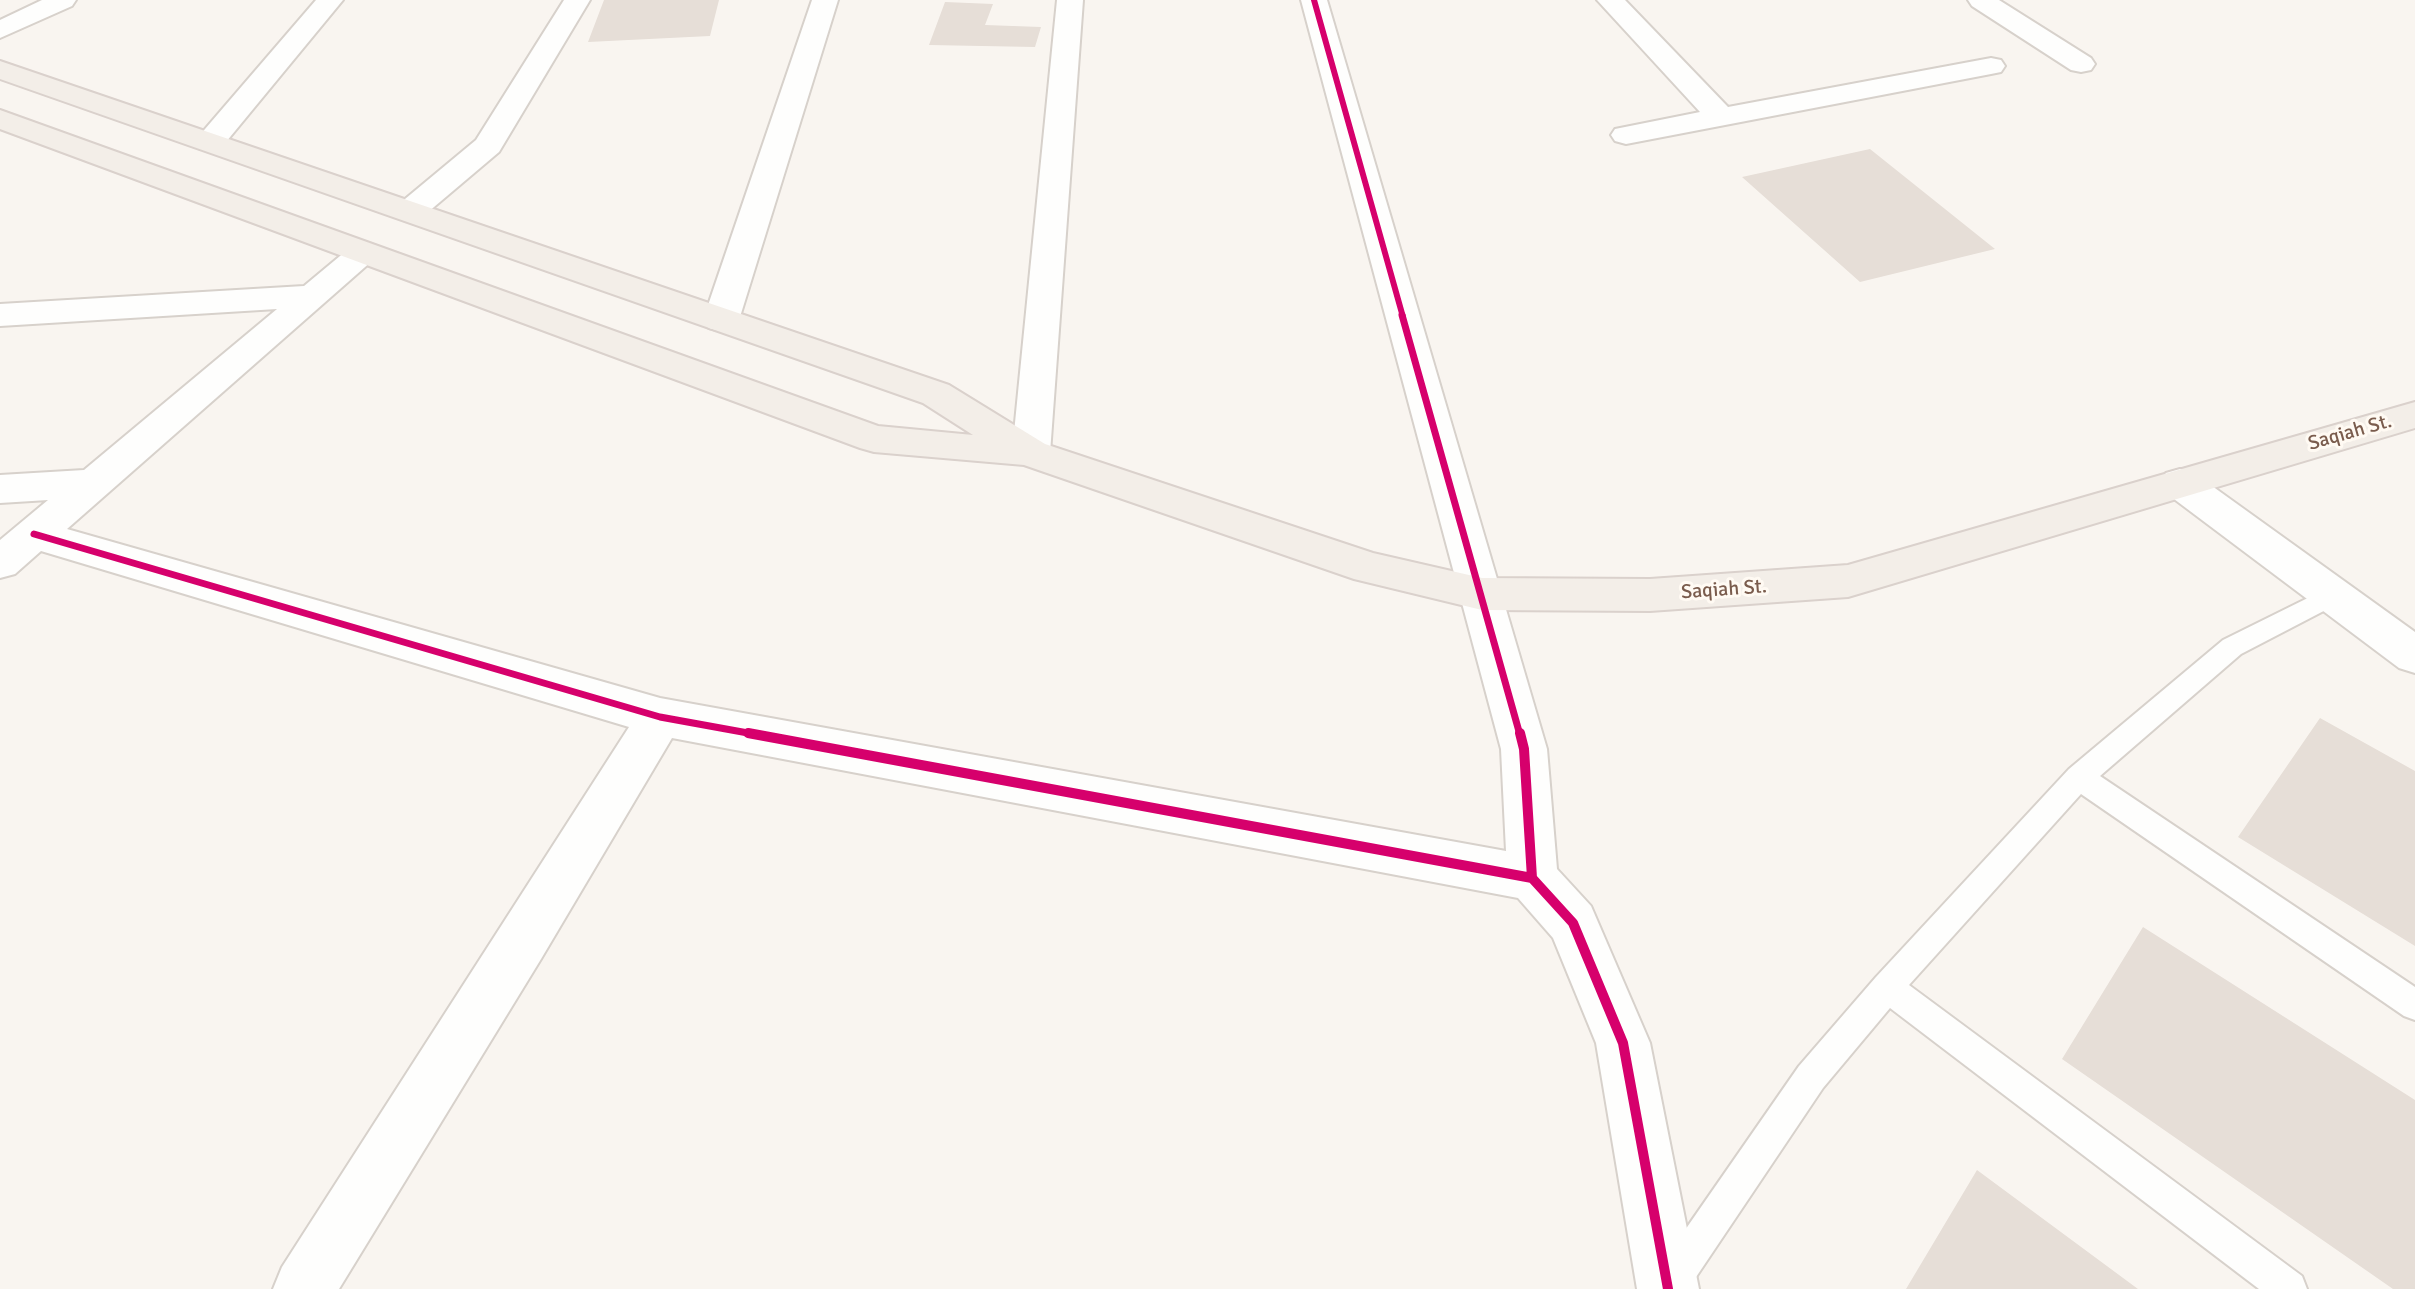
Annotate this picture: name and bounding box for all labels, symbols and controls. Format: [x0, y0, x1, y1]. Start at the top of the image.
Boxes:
street label: Saqiah St. [2305, 410, 2395, 456]
street label: Saqiah St. [1680, 575, 1768, 605]

